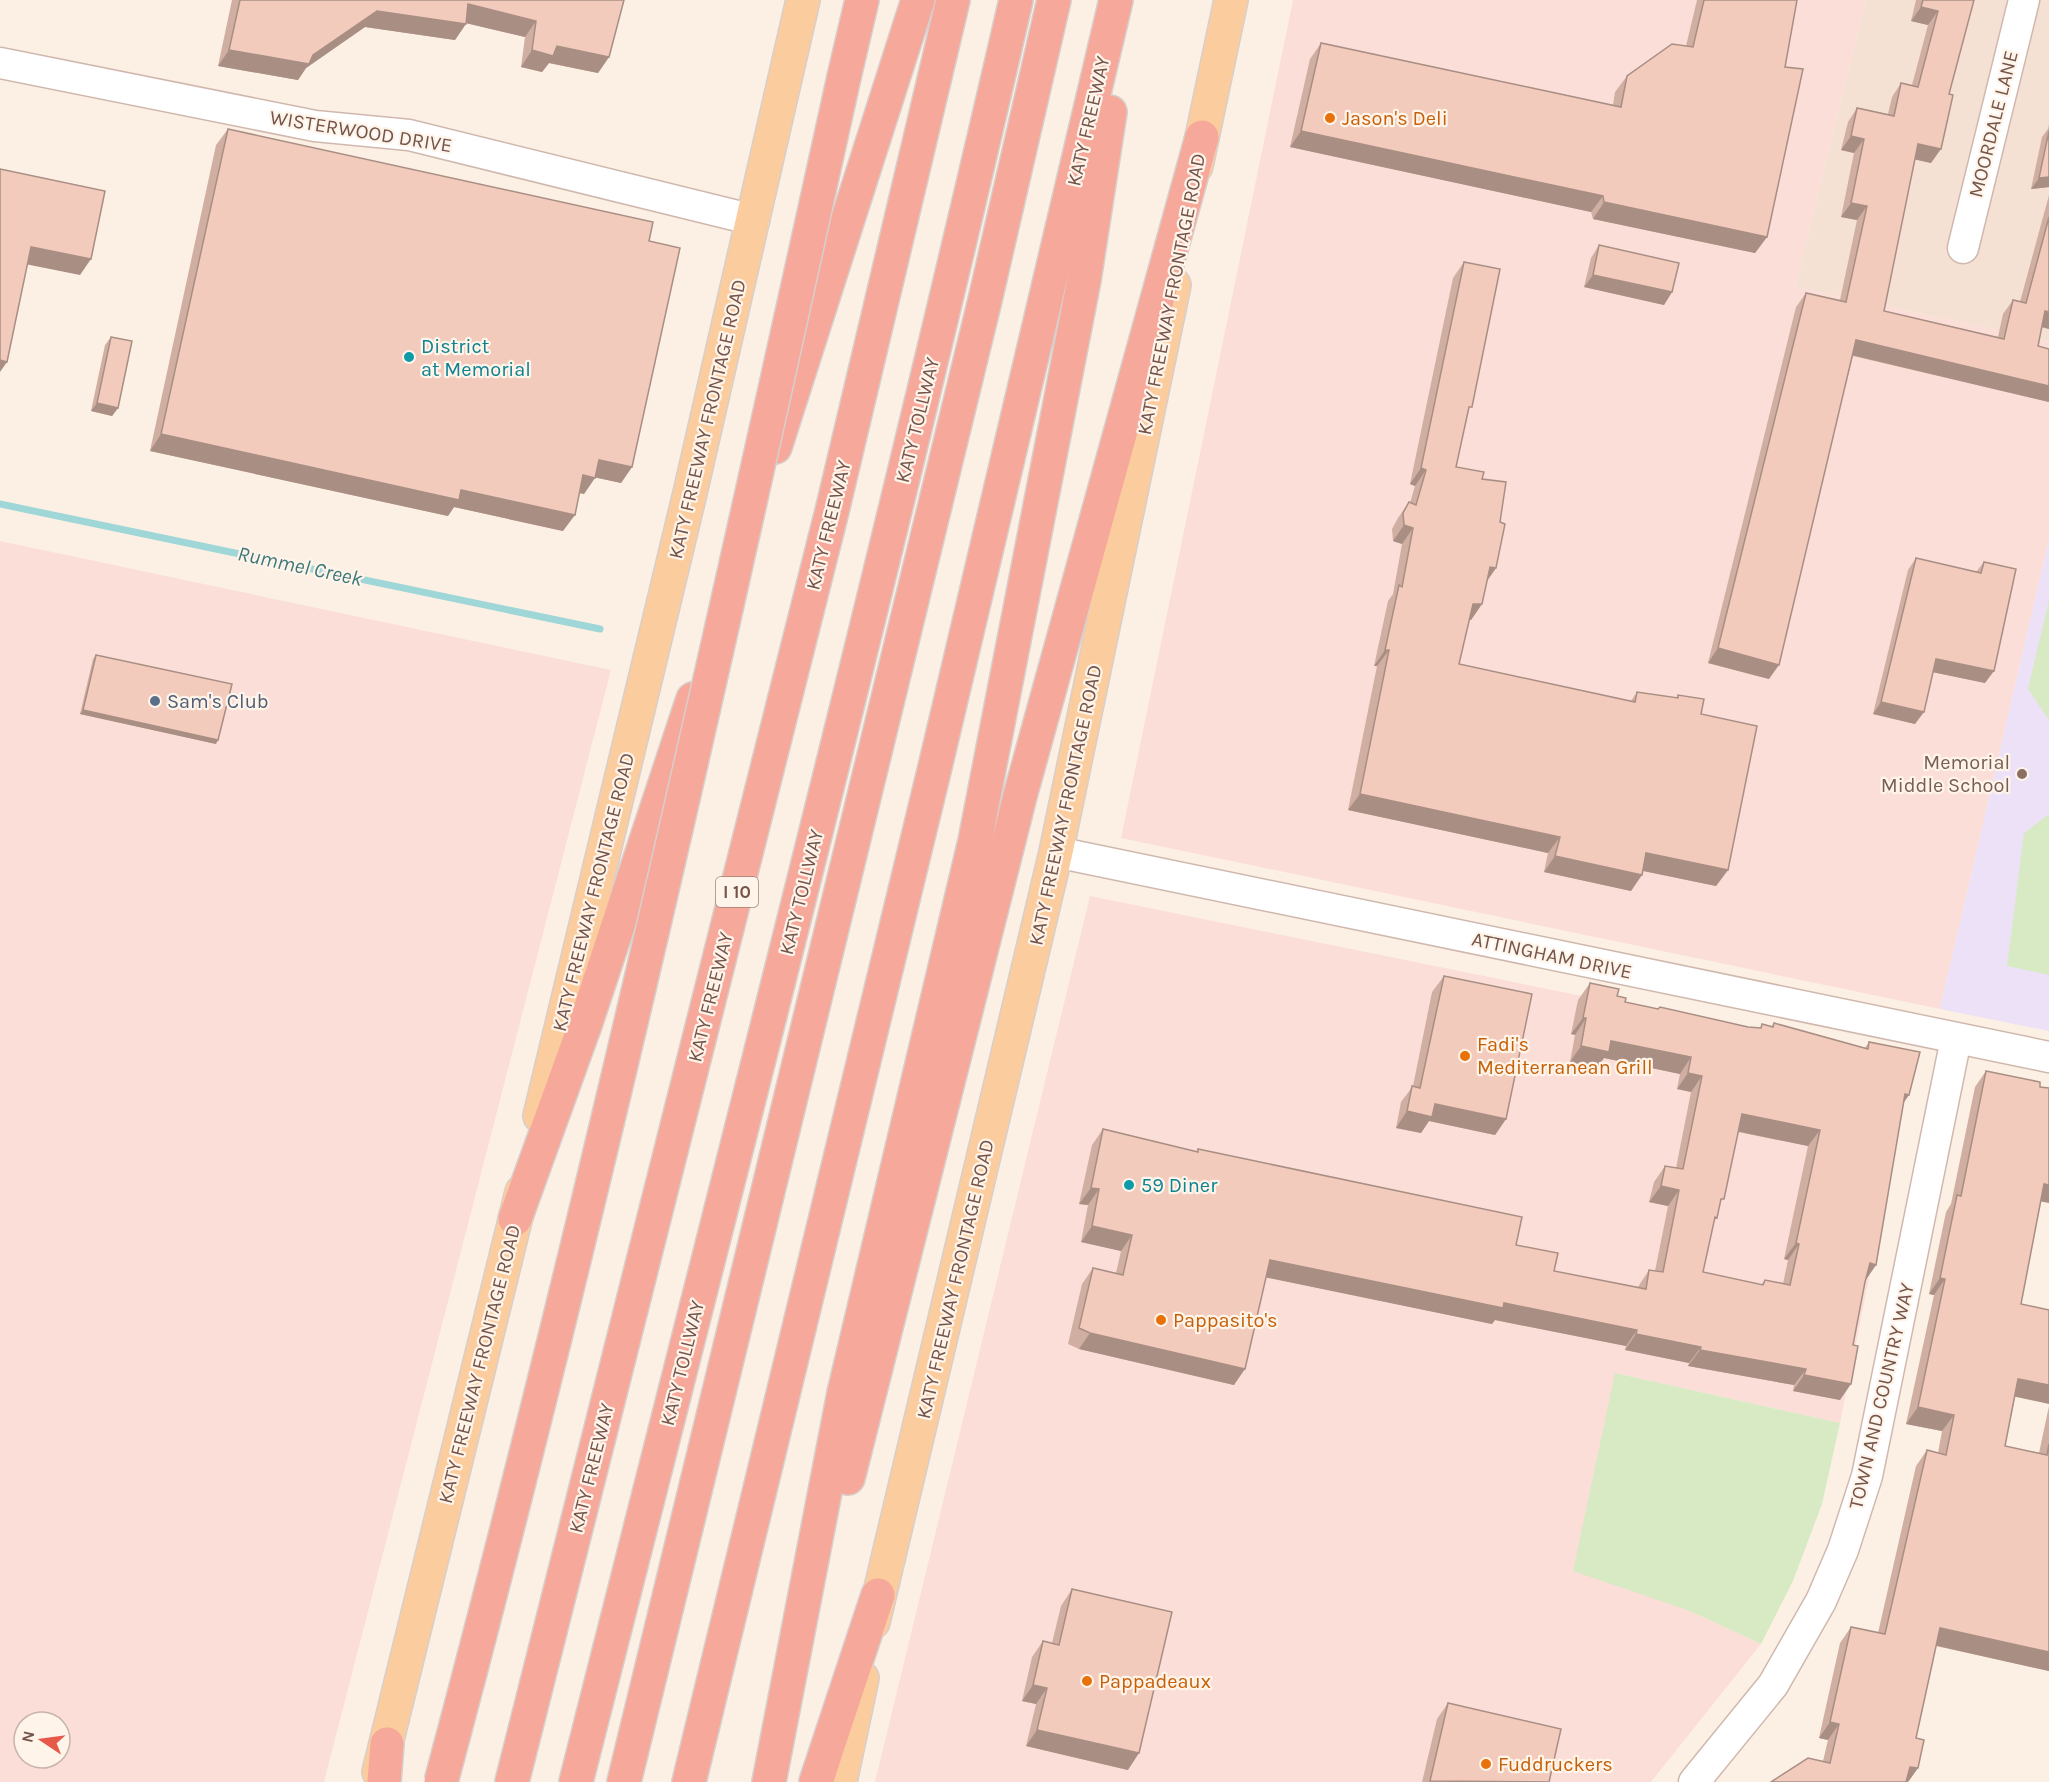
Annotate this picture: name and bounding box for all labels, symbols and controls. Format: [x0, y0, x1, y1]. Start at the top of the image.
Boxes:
street label: MOORDALE LANE [1964, 48, 2023, 200]
street label: KATY FREEWAY [1062, 54, 1115, 188]
street label: WISTERWOOD DRIVE [268, 106, 454, 157]
place label: Jason's Deli [1342, 107, 1448, 130]
marker: Jason's Deli [1323, 111, 1337, 125]
street label: KATY FREEWAY FRONTAGE ROAD [1133, 151, 1210, 437]
street label: KATY FREEWAY FRONTAGE ROAD [664, 277, 751, 561]
place label: District at Memorial [421, 335, 531, 381]
marker: District at Memorial [402, 350, 416, 364]
street label: KATY TOLLWAY [891, 355, 944, 485]
street label: KATY FREEWAY [801, 458, 856, 592]
water label: Rummel Creek [235, 541, 365, 591]
street label: KATY FREEWAY FRONTAGE ROAD [1024, 663, 1107, 948]
place label: Sam's Club [167, 690, 269, 713]
marker: Sam's Club [148, 694, 162, 708]
street label: KATY FREEWAY FRONTAGE ROAD [548, 750, 639, 1034]
place label: Memorial Middle School [1881, 751, 2010, 797]
marker: Memorial Middle School [2015, 767, 2029, 781]
street label: KATY TOLLWAY [775, 827, 828, 957]
road number: I 10 [716, 877, 758, 907]
street label: ATTINGHAM DRIVE [1470, 927, 1634, 984]
street label: KATY FREEWAY [683, 930, 738, 1064]
place label: Fadi's Mediterranean Grill [1477, 1033, 1653, 1079]
marker: Fadi's Mediterranean Grill [1458, 1049, 1472, 1063]
street label: KATY FREEWAY FRONTAGE ROAD [912, 1137, 999, 1421]
place label: 59 Diner [1141, 1174, 1218, 1197]
marker: 59 Diner [1122, 1178, 1136, 1192]
street label: KATY FREEWAY FRONTAGE ROAD [434, 1222, 525, 1506]
street label: TOWN AND COUNTRY WAY [1844, 1281, 1919, 1511]
street label: KATY TOLLWAY [656, 1298, 709, 1428]
place label: Pappasito's [1173, 1309, 1278, 1332]
marker: Pappasito's [1154, 1313, 1168, 1327]
street label: KATY FREEWAY [564, 1401, 619, 1535]
place label: Pappadeaux [1099, 1670, 1211, 1693]
marker: Pappadeaux [1080, 1674, 1094, 1688]
north arrow [12, 1710, 72, 1770]
text: N [17, 1729, 38, 1744]
place label: Fuddruckers [1498, 1753, 1613, 1776]
marker: Fuddruckers [1479, 1757, 1493, 1771]

